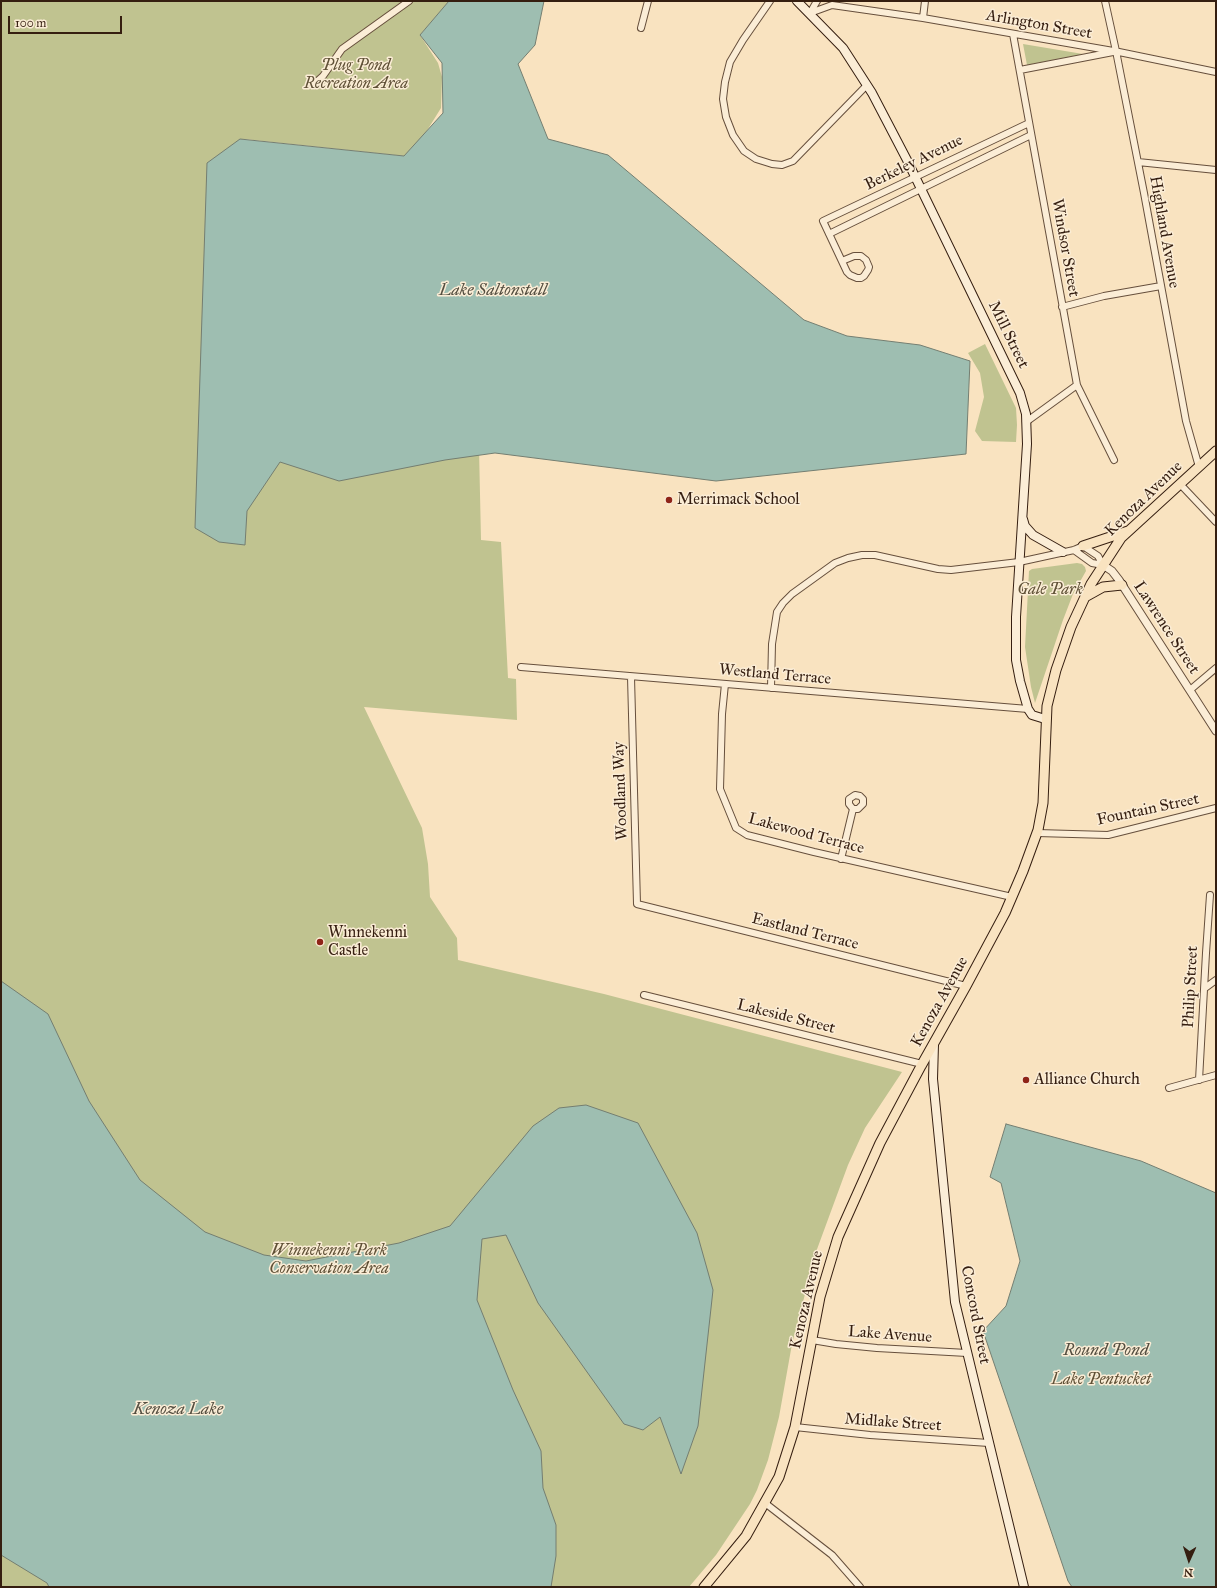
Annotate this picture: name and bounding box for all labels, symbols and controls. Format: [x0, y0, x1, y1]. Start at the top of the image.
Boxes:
street label: Arlington Street [985, 6, 1093, 44]
scale bar [10, 8, 124, 34]
text: 100 m [15, 16, 46, 30]
park label: Plug Pond Recreation Area [304, 56, 408, 94]
street label: Berkeley Avenue [862, 131, 966, 195]
street label: Highland Avenue [1145, 174, 1183, 290]
street label: Windsor Street [1047, 197, 1083, 299]
water label: Lake Saltonstall [439, 281, 547, 301]
street label: Mill Street [983, 298, 1033, 372]
street label: Kenoza Avenue [1101, 457, 1187, 541]
place label: Merrimack School [677, 490, 800, 510]
marker: Merrimack School [664, 495, 674, 505]
street label: Lawrence Street [1129, 578, 1203, 678]
park label: Gale Park [1017, 580, 1083, 600]
street label: Westland Terrace [718, 661, 832, 689]
street label: Woodland Way [610, 741, 632, 841]
street label: Fountain Street [1095, 790, 1201, 830]
street label: Lakewood Terrace [746, 809, 866, 859]
street label: Eastland Terrace [750, 909, 860, 955]
place label: Winnekenni Castle [328, 923, 407, 961]
marker: Winnekenni Castle [315, 937, 325, 947]
street label: Philip Street [1179, 945, 1203, 1029]
street label: Kenoza Avenue [907, 953, 973, 1051]
street label: Lakeside Street [735, 996, 837, 1038]
place label: Alliance Church [1034, 1070, 1140, 1090]
marker: Alliance Church [1021, 1075, 1031, 1085]
park label: Winnekenni Park Conservation Area [269, 1241, 389, 1279]
street label: Kenoza Avenue [786, 1249, 828, 1351]
street label: Concord Street [956, 1264, 994, 1366]
street label: Lake Avenue [847, 1322, 933, 1348]
water label: Round Pond [1063, 1341, 1149, 1361]
park label: Lake Pentucket [1051, 1370, 1151, 1390]
water label: Kenoza Lake [133, 1400, 223, 1420]
street label: Midlake Street [844, 1410, 942, 1436]
north arrow [1169, 1540, 1209, 1580]
text: N [1183, 1566, 1193, 1579]

